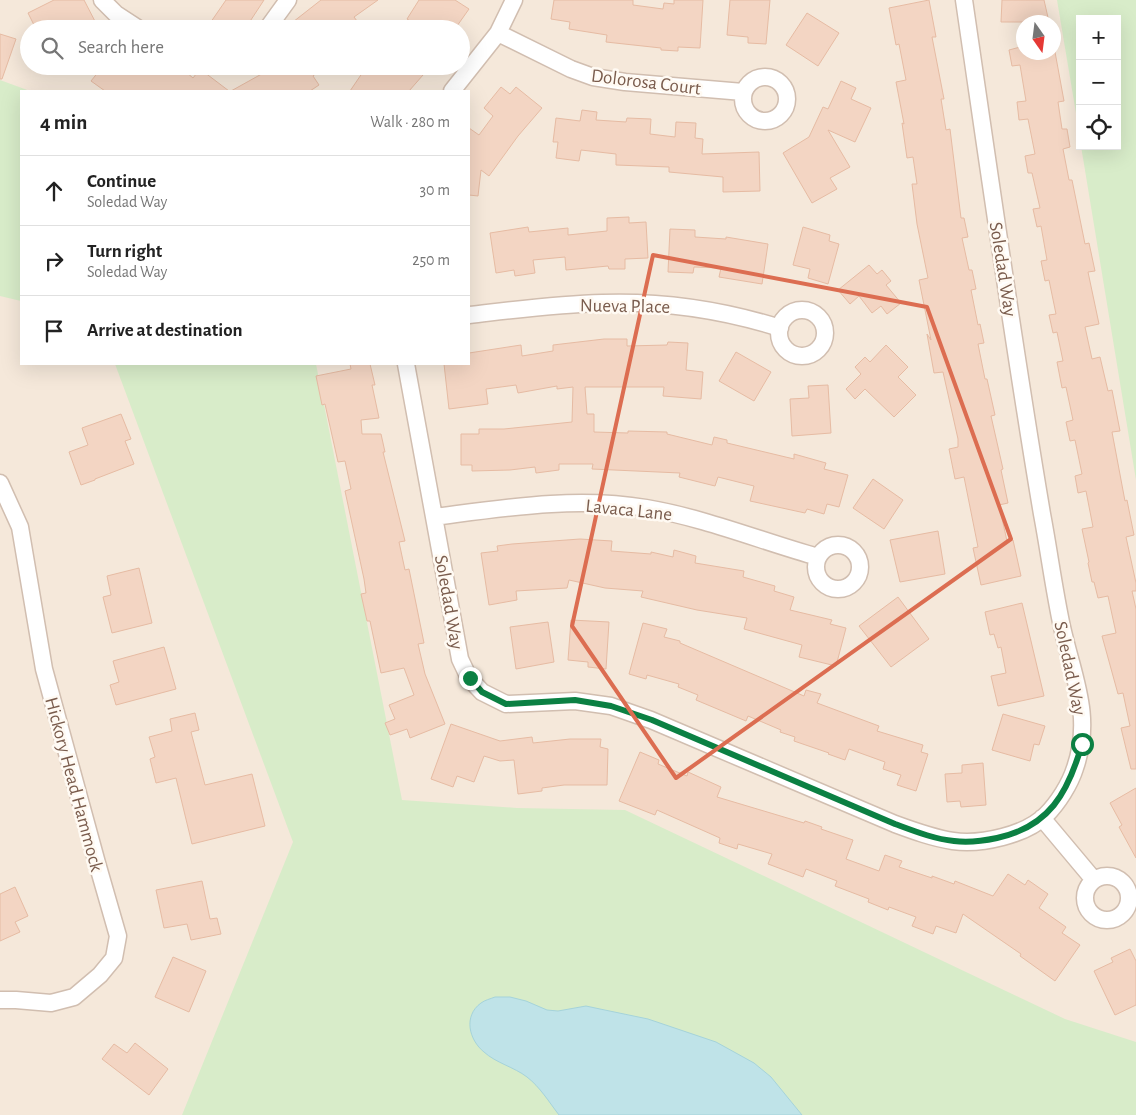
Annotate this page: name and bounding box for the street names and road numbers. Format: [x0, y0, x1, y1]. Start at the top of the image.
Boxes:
street label: Dolorosa Court [590, 66, 702, 99]
street label: Soledad Way [986, 221, 1019, 318]
street label: Nueva Place [580, 296, 670, 317]
street label: Lavaca Lane [585, 496, 673, 524]
street label: Soledad Way [431, 554, 466, 651]
street label: Soledad Way [1050, 620, 1089, 717]
street label: Hickory Head Hammock [41, 695, 106, 874]

